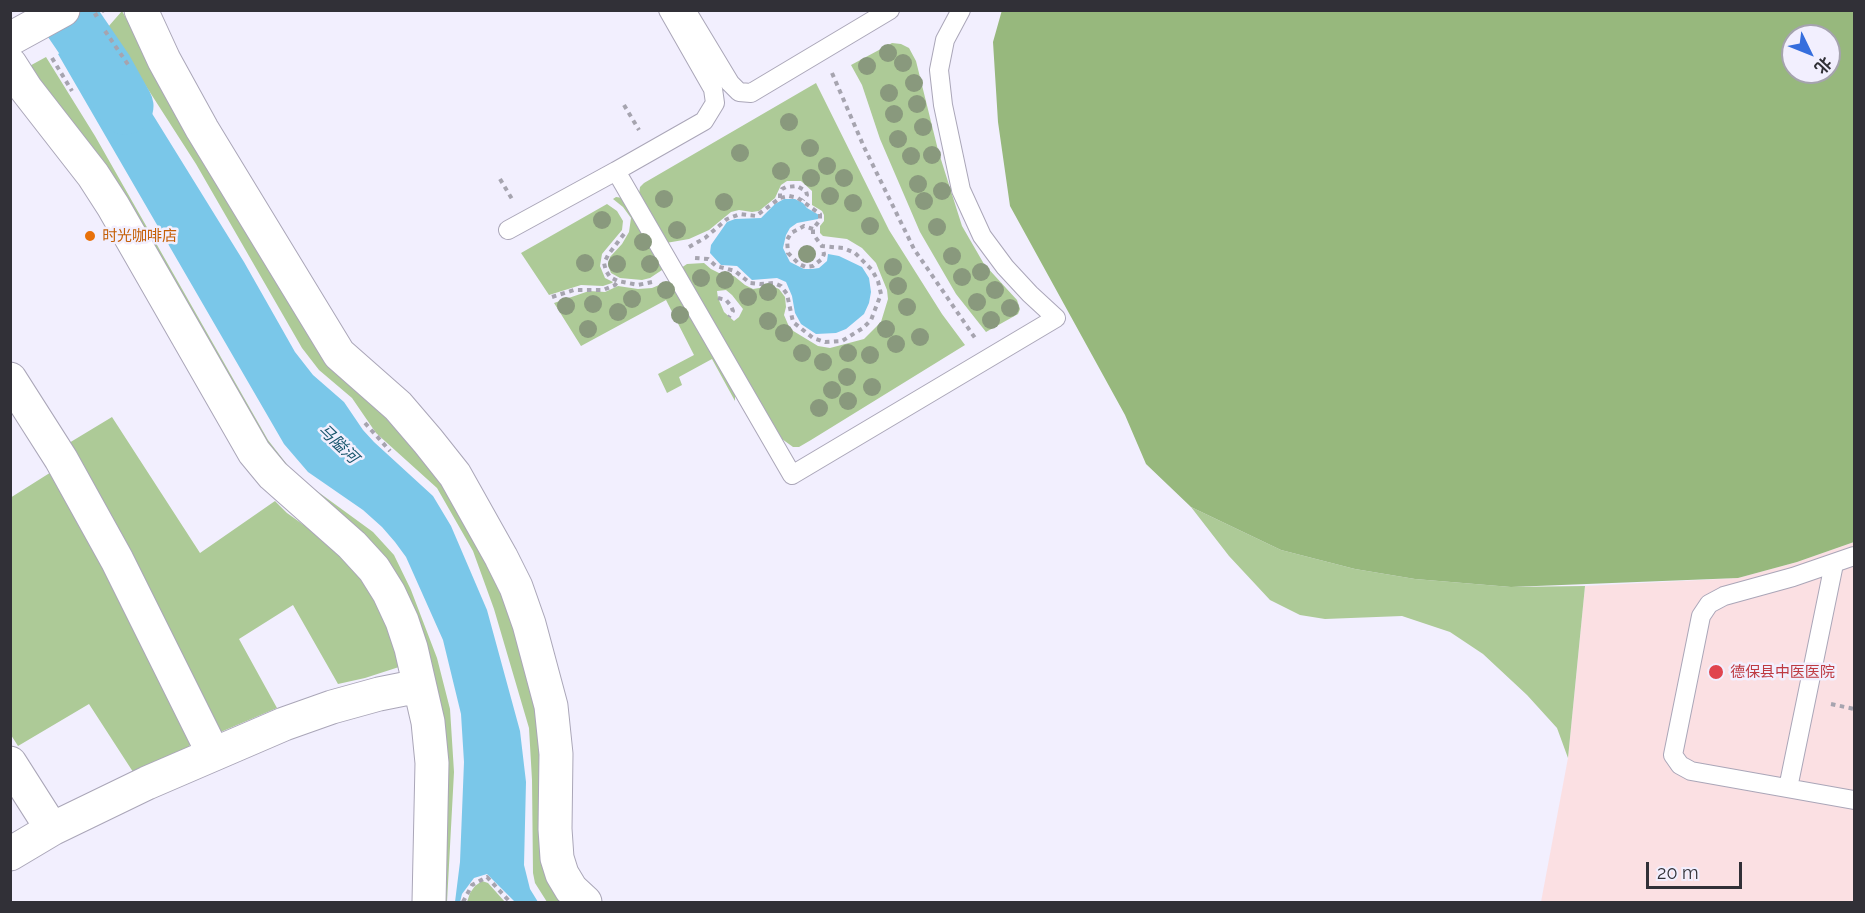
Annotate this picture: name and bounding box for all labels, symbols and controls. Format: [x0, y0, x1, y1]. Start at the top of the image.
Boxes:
north arrow [1781, 24, 1841, 84]
text: 北 [1811, 53, 1835, 78]
place label: 时光咖啡店 [102, 227, 177, 245]
marker: 时光咖啡店 [83, 229, 97, 243]
water label: 马隘河 [314, 420, 362, 468]
marker: 德保县中医医院 [1707, 663, 1725, 681]
place label: 德保县中医医院 [1730, 663, 1835, 681]
scale bar [1649, 850, 1745, 888]
text: 20 m [1657, 862, 1699, 883]

